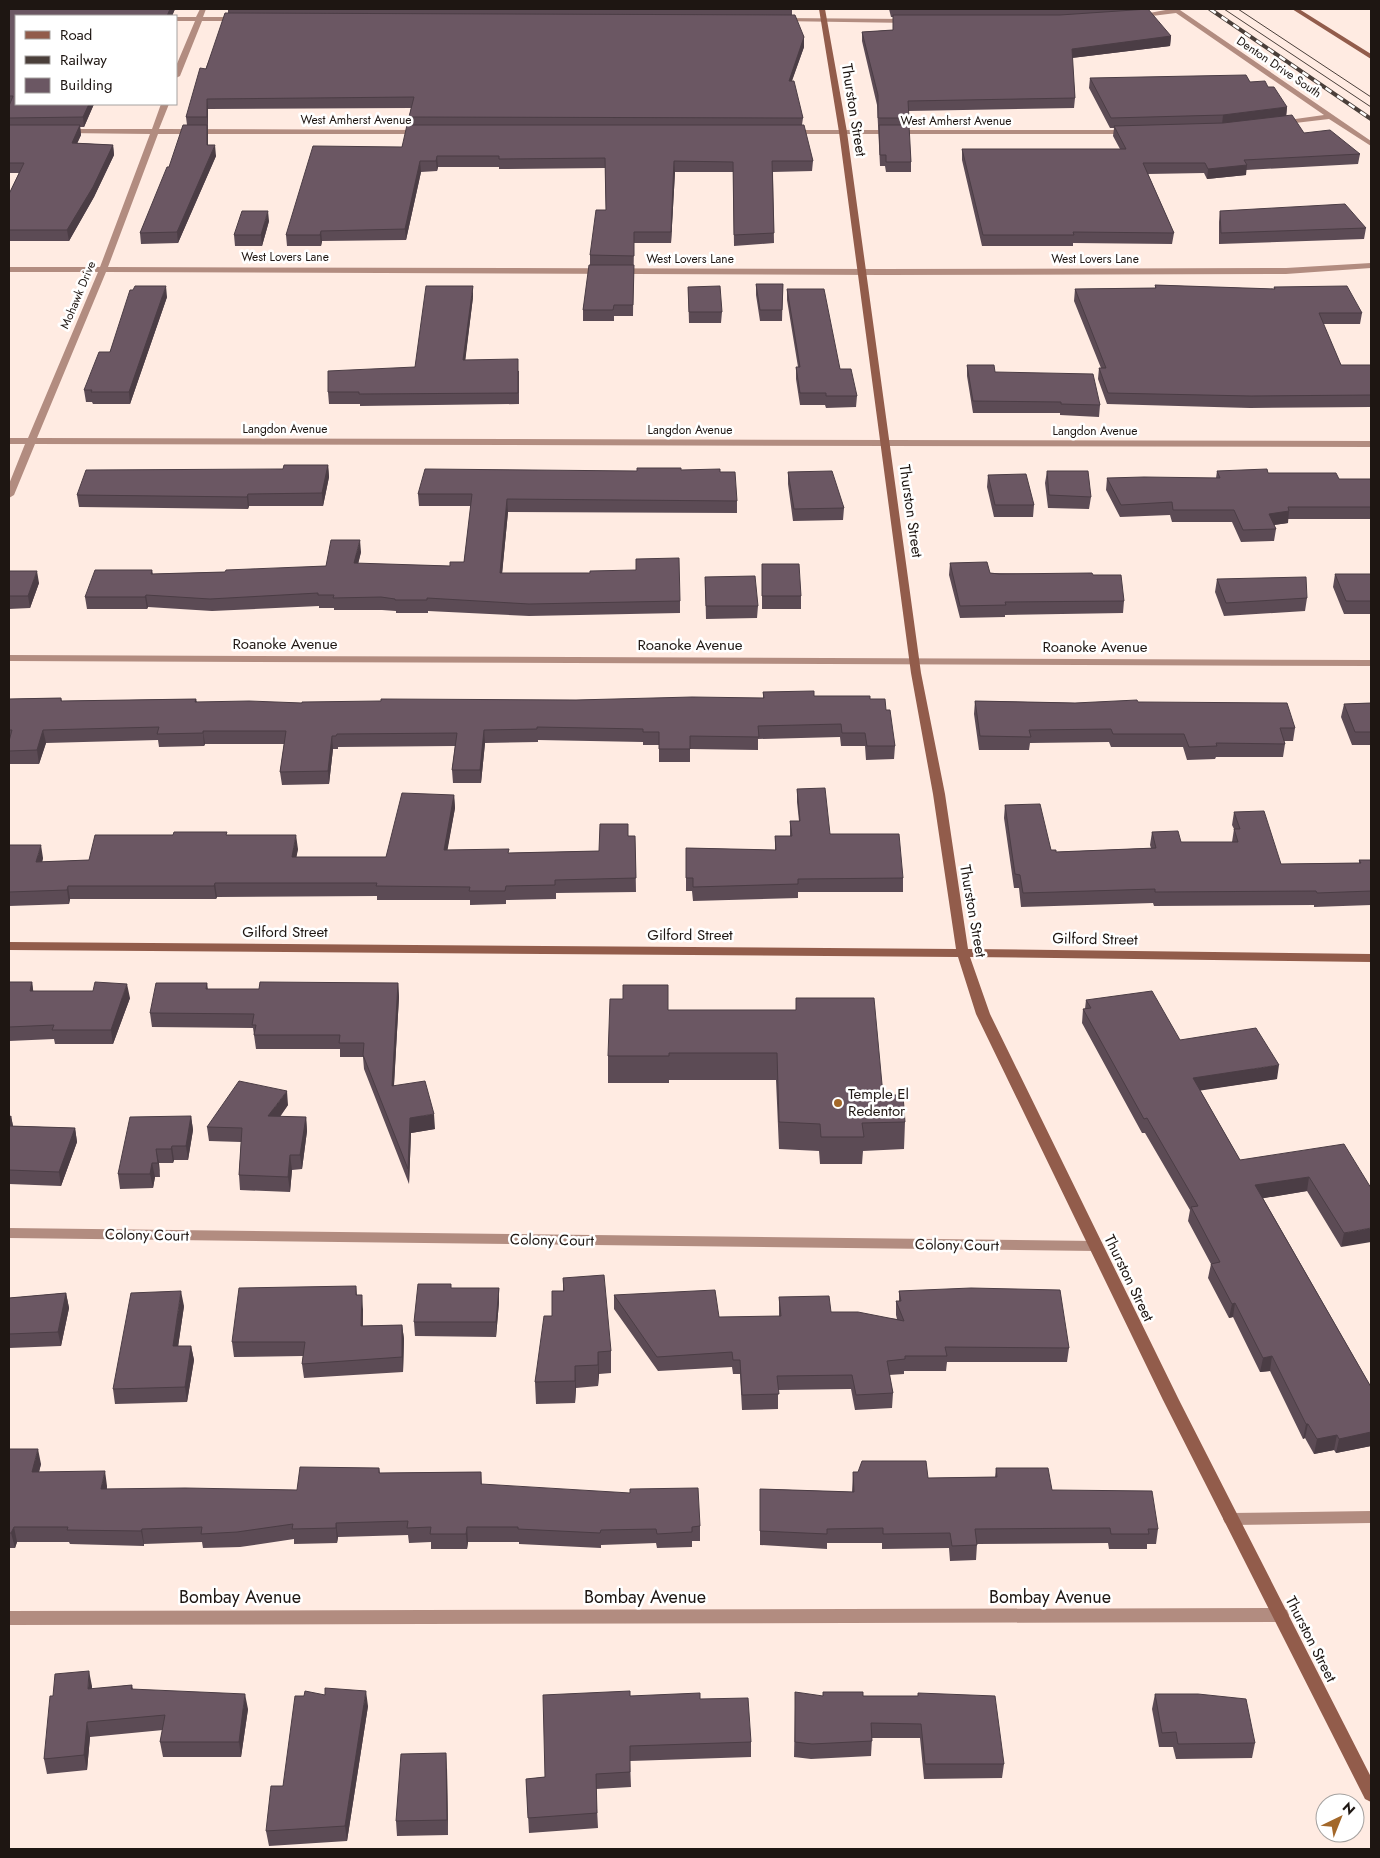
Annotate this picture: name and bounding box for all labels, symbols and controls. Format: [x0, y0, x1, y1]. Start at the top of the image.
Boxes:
legend [15, 15, 178, 105]
text: Road [60, 24, 92, 46]
street label: Denton Drive South [1233, 32, 1325, 102]
text: Railway [60, 49, 107, 71]
street label: Thurston Street [836, 62, 872, 158]
text: Building [60, 74, 112, 96]
street label: West Amherst Avenue [301, 111, 412, 129]
street label: West Amherst Avenue [901, 112, 1012, 130]
street label: West Lovers Lane [241, 248, 329, 266]
street label: West Lovers Lane [646, 250, 734, 268]
street label: West Lovers Lane [1051, 250, 1139, 268]
street label: Mohawk Drive [56, 258, 100, 332]
street label: Langdon Avenue [243, 420, 328, 438]
street label: Langdon Avenue [648, 421, 733, 439]
street label: Langdon Avenue [1053, 422, 1138, 440]
street label: Thurston Street [894, 463, 928, 559]
street label: Roanoke Avenue [232, 633, 338, 655]
street label: Roanoke Avenue [637, 634, 743, 656]
street label: Roanoke Avenue [1042, 636, 1148, 658]
street label: Thurston Street [954, 863, 992, 960]
street label: Gilford Street [242, 921, 328, 943]
street label: Gilford Street [647, 924, 733, 946]
street label: Gilford Street [1052, 927, 1138, 951]
place label: Temple El Redentor [848, 1083, 909, 1122]
marker: Temple El Redentor [832, 1097, 844, 1109]
street label: Colony Court [105, 1223, 190, 1247]
street label: Colony Court [510, 1228, 595, 1252]
street label: Thurston Street [1099, 1231, 1160, 1325]
street label: Colony Court [915, 1233, 1000, 1257]
street label: Bombay Avenue [179, 1584, 301, 1610]
street label: Bombay Avenue [584, 1584, 706, 1610]
street label: Bombay Avenue [989, 1584, 1111, 1610]
street label: Thurston Street [1280, 1592, 1342, 1686]
north arrow [1315, 1793, 1365, 1843]
text: N [1338, 1797, 1360, 1820]

